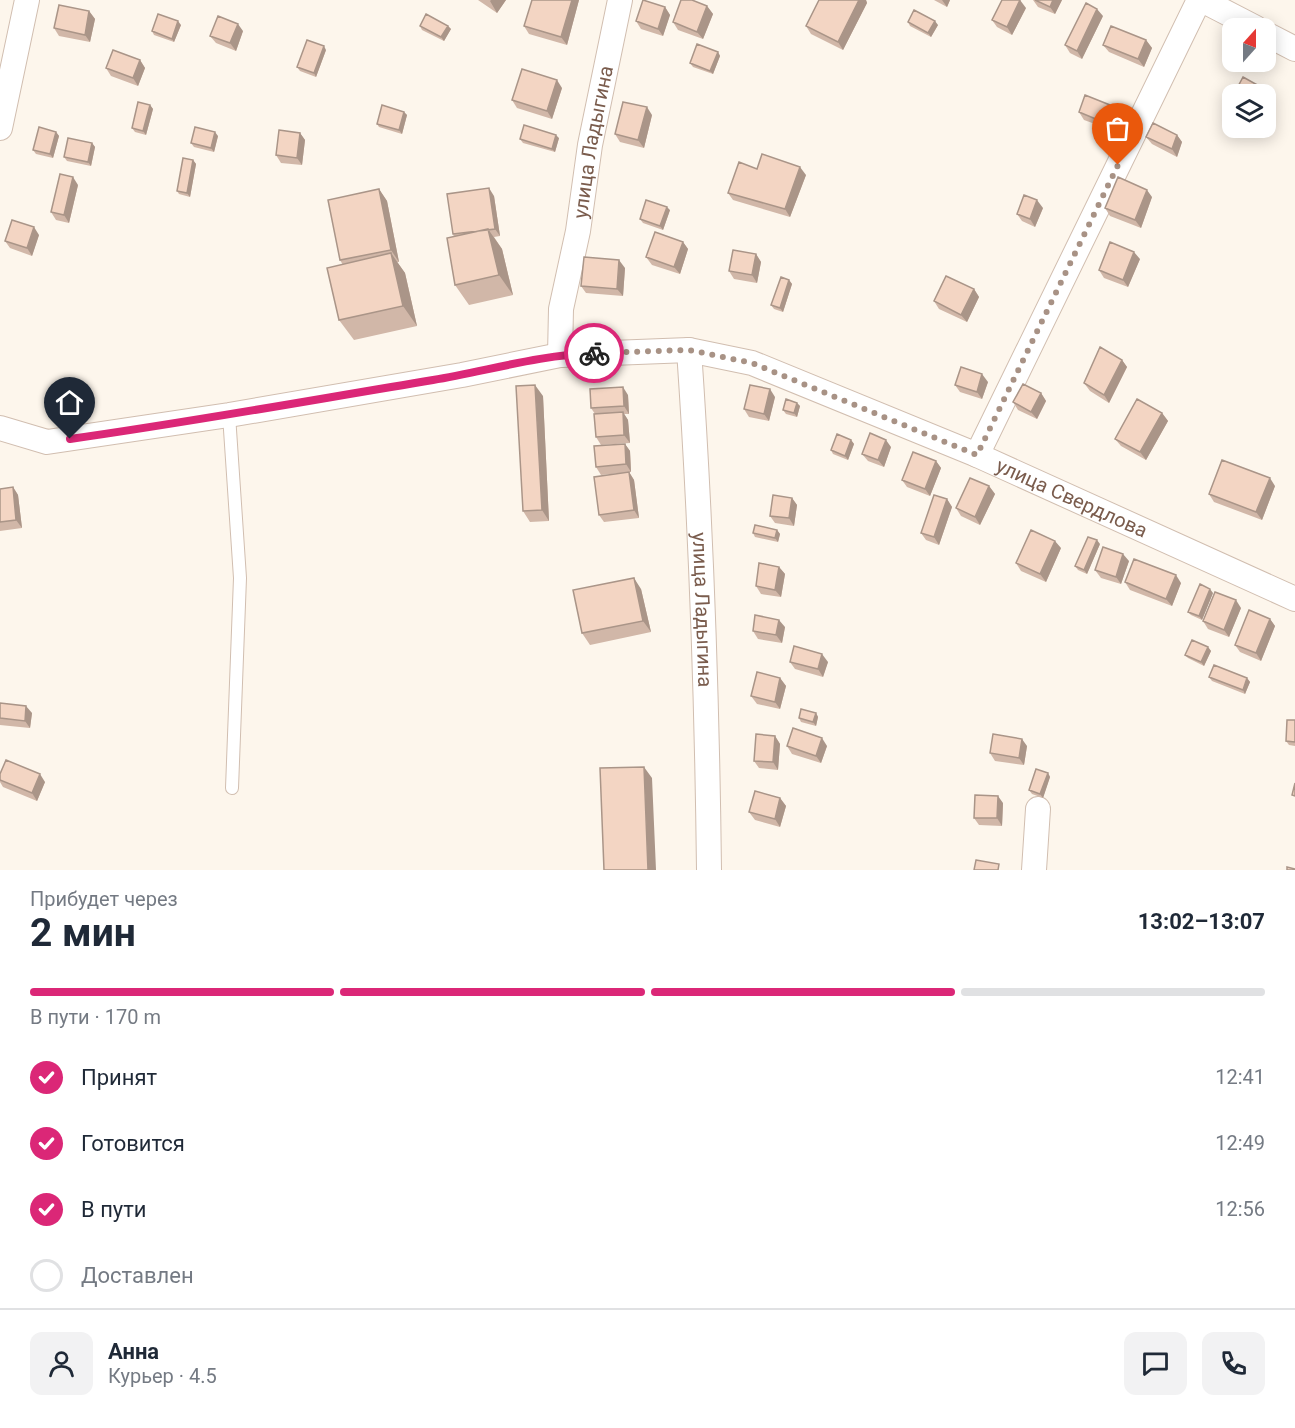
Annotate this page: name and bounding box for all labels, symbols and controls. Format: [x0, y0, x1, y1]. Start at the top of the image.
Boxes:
north arrow [1222, 18, 1276, 72]
map controls [1222, 18, 1276, 138]
street label: улица Ладыгина [568, 63, 618, 220]
button: layers [1222, 84, 1276, 138]
pin [1092, 103, 1143, 165]
icon: bag [1101, 112, 1134, 145]
courier [564, 323, 624, 383]
icon: bike [578, 337, 611, 370]
pin [44, 377, 95, 439]
icon: home [53, 386, 86, 419]
street label: улица Свердлова [992, 453, 1151, 543]
street label: улица Ладыгина [688, 532, 717, 687]
text: Прибудет через [30, 887, 178, 911]
text: 13:02–13:07 [1138, 909, 1265, 934]
text: 2 мин [30, 910, 136, 956]
text: В пути · 170 m [30, 1005, 161, 1029]
icon: check [30, 1061, 63, 1094]
text: Принят [81, 1065, 157, 1090]
text: 12:41 [1215, 1065, 1265, 1089]
icon: check [30, 1127, 63, 1160]
text: Готовится [81, 1131, 185, 1156]
text: 12:49 [1215, 1131, 1265, 1155]
icon: check [30, 1193, 63, 1226]
text: В пути [81, 1197, 147, 1222]
text: 12:56 [1215, 1197, 1265, 1221]
text: Доставлен [81, 1263, 194, 1288]
button: person [30, 1332, 93, 1395]
button: chat [1124, 1332, 1187, 1395]
button: phone [1202, 1332, 1265, 1395]
text: Анна [108, 1339, 159, 1364]
text: Курьер · 4.5 [108, 1364, 217, 1388]

